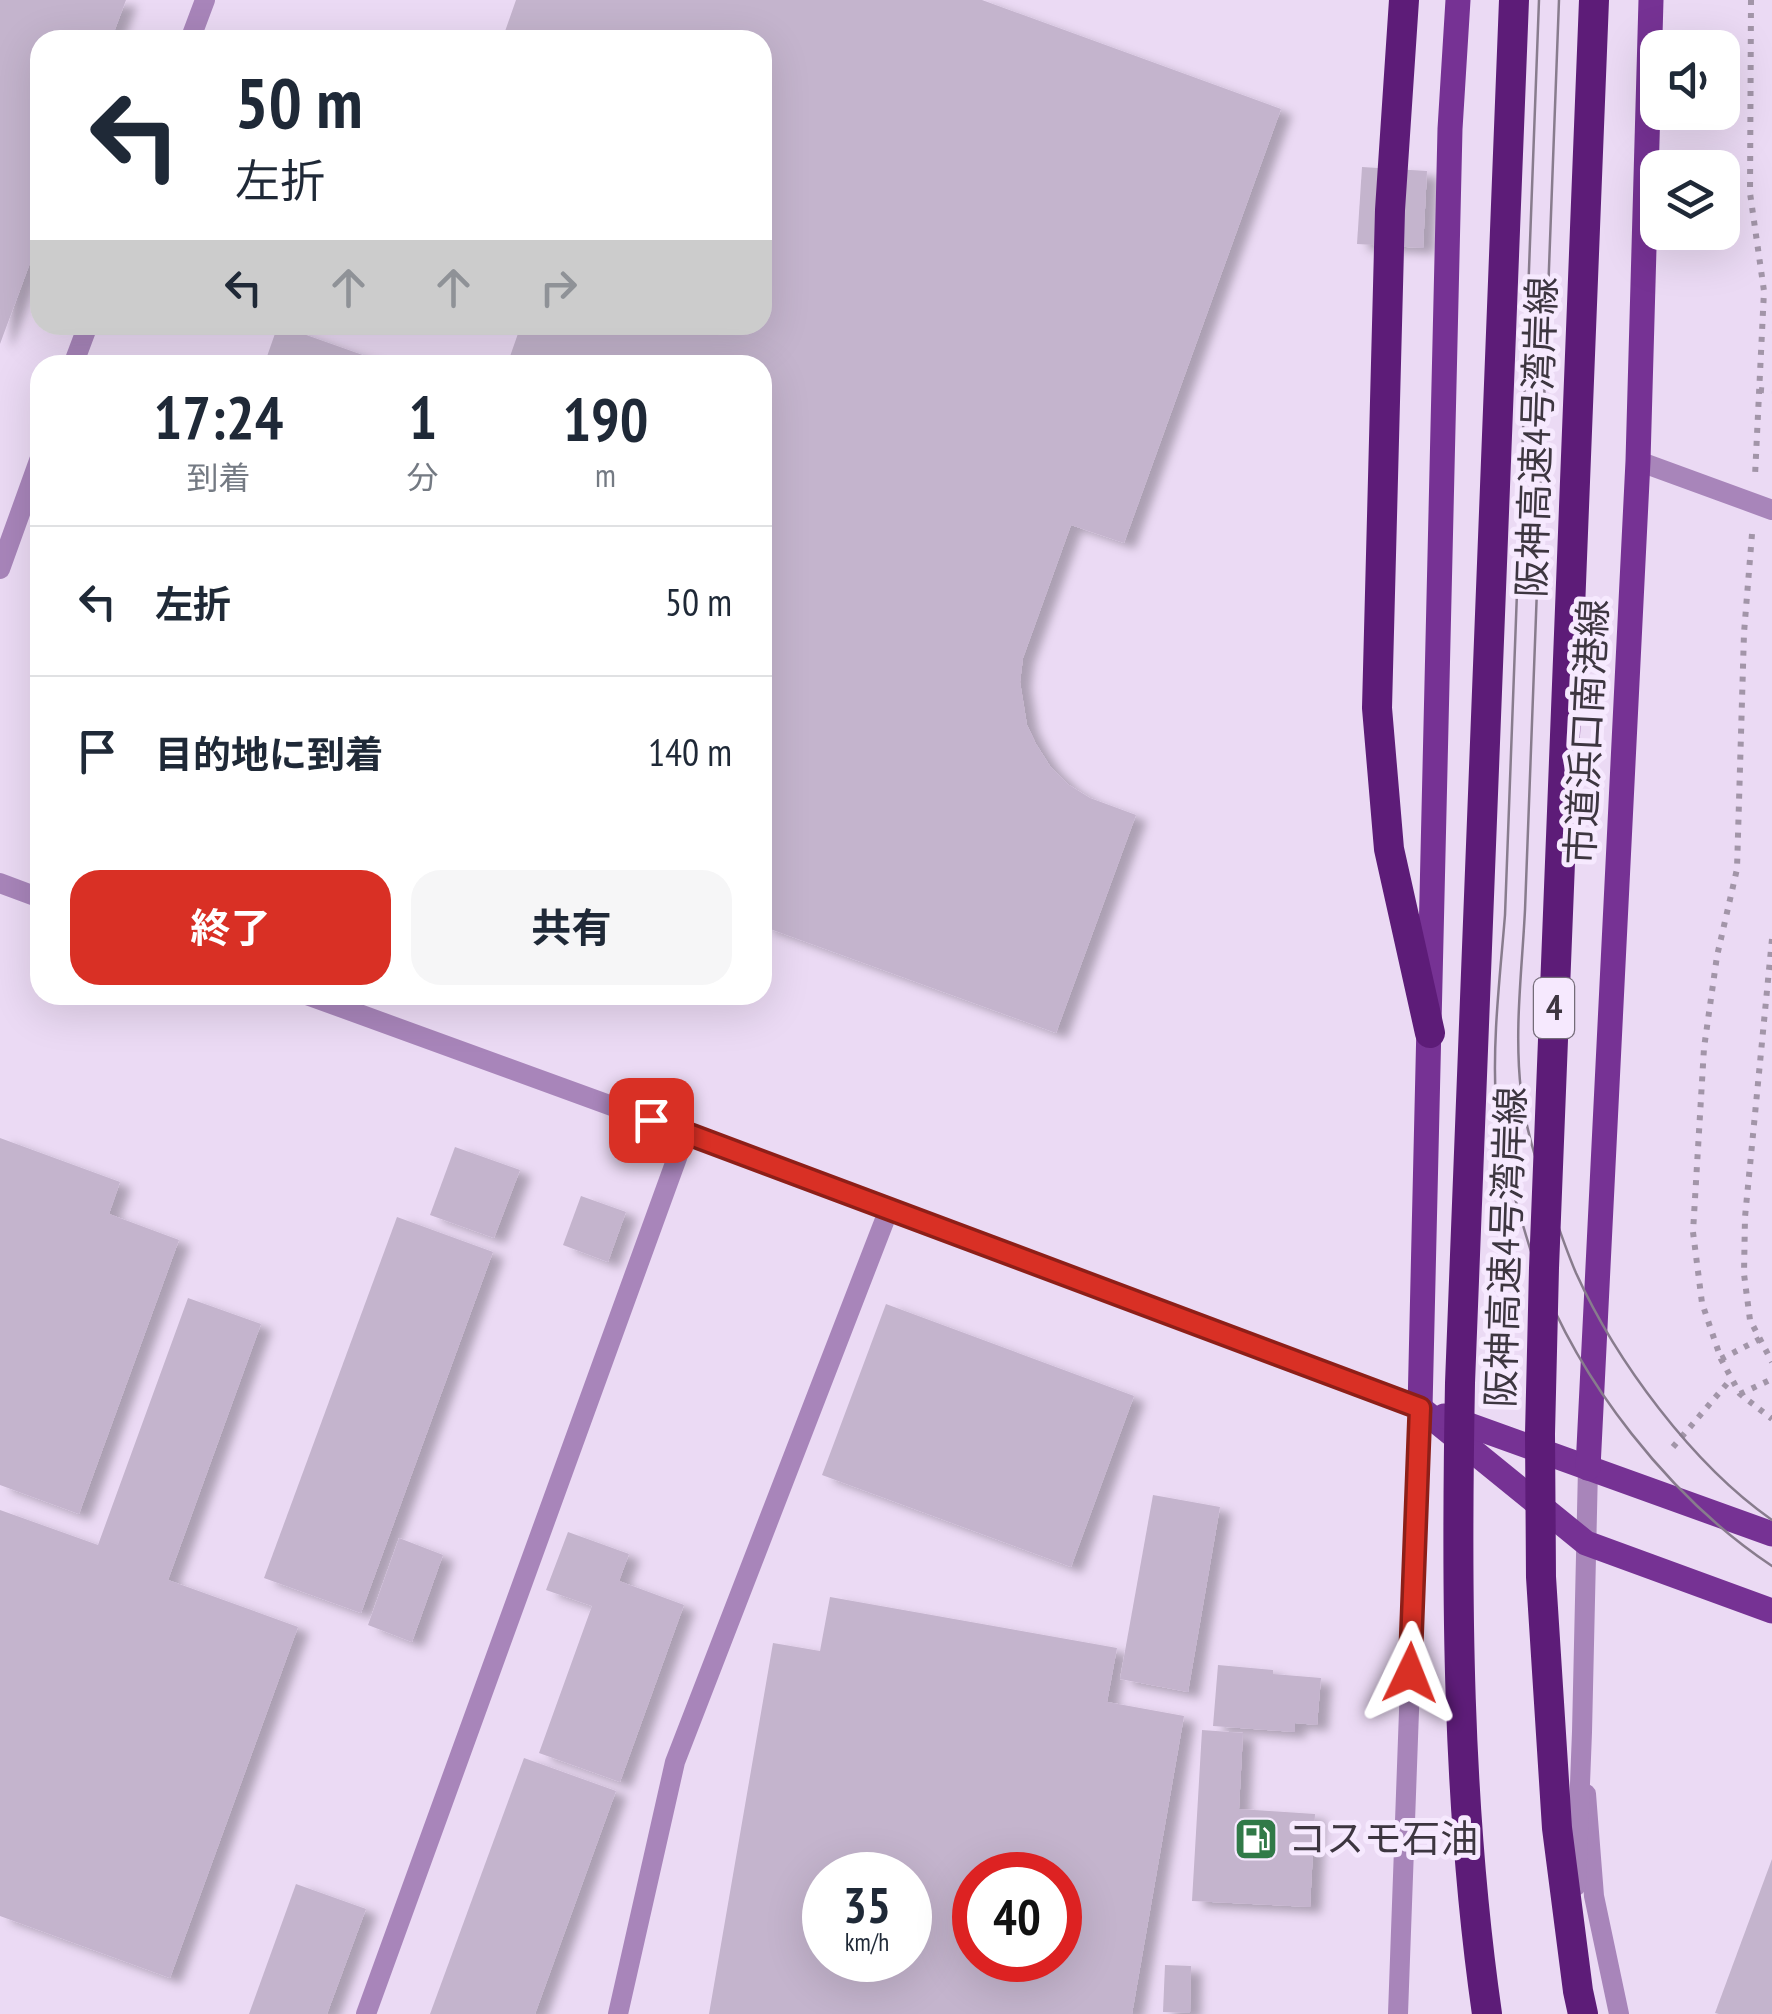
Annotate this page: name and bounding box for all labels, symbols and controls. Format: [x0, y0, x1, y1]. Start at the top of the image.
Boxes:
map controls [1640, 30, 1740, 250]
button: sound [1640, 30, 1740, 130]
text: 50 m [235, 57, 363, 147]
icon: left [70, 70, 200, 200]
button: layers [1640, 150, 1740, 250]
text: 左折 [235, 151, 325, 209]
icon: left [216, 260, 271, 315]
icon: ahead [321, 260, 376, 315]
icon: ahead [426, 260, 481, 315]
icon: right [531, 260, 586, 315]
street label: 阪神高速4号湾岸線 [1505, 276, 1566, 598]
text: 17:24 [154, 378, 283, 456]
text: 1 [409, 378, 437, 456]
text: 190 [562, 380, 648, 458]
text: m [595, 454, 616, 496]
text: 到着 [186, 456, 250, 498]
text: 分 [407, 456, 439, 498]
icon: left [70, 574, 125, 629]
text: 50 m [665, 577, 732, 626]
text: 左折 [155, 579, 231, 628]
street label: 市道浜口南港線 [1554, 598, 1617, 866]
icon: arrive [70, 724, 125, 779]
text: 140 m [648, 727, 732, 776]
text: 目的地に到着 [155, 729, 383, 778]
button: 終了 [70, 870, 391, 985]
button: 共有 [411, 870, 732, 985]
road number: 4 [1534, 978, 1574, 1038]
pin [609, 1078, 694, 1163]
street label: 阪神高速4号湾岸線 [1474, 1086, 1535, 1408]
icon: arrive [624, 1093, 679, 1148]
position arrow [1358, 1621, 1462, 1725]
place label: コスモ石油 [1288, 1813, 1478, 1862]
fuel station icon: コスモ石油 [1233, 1816, 1279, 1862]
speed limit sign: 40 [952, 1852, 1082, 1982]
text: 35 [843, 1872, 891, 1937]
text: km/h [845, 1926, 889, 1958]

